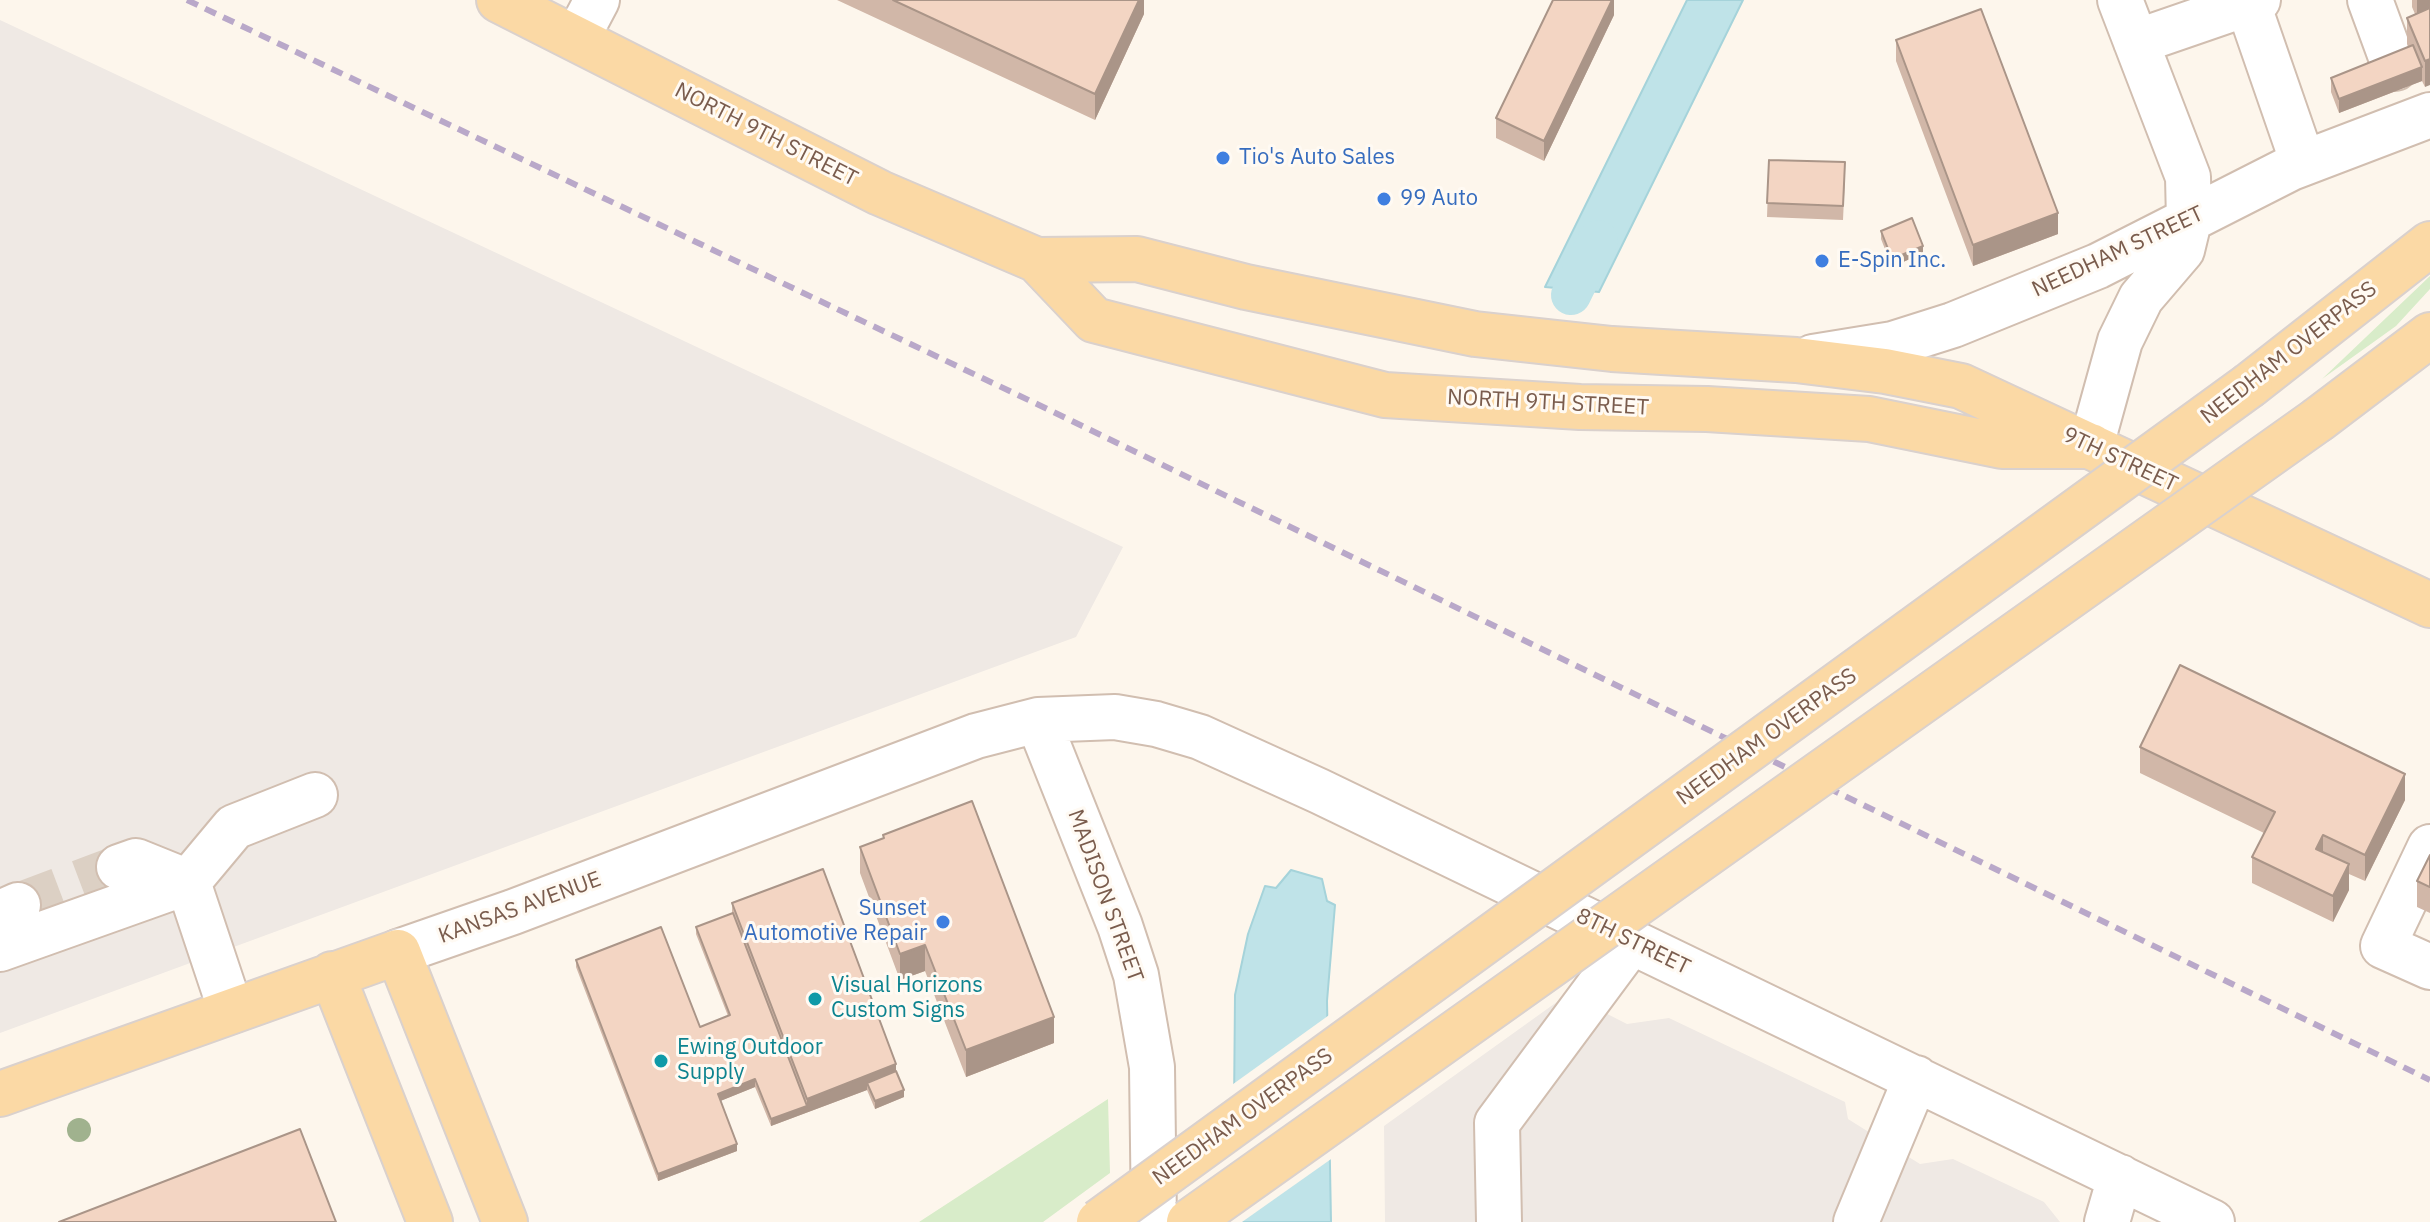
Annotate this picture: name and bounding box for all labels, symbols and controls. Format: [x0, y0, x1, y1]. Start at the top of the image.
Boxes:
street label: NORTH 9TH STREET [670, 77, 862, 193]
place label: Tio's Auto Sales [1239, 145, 1395, 171]
marker: Tio's Auto Sales [1214, 149, 1232, 167]
place label: 99 Auto [1400, 186, 1478, 212]
marker: 99 Auto [1375, 190, 1393, 208]
street label: NEEDHAM STREET [2028, 201, 2208, 303]
place label: E-Spin Inc. [1838, 248, 1946, 274]
marker: E-Spin Inc. [1813, 252, 1831, 270]
street label: NEEDHAM OVERPASS [2196, 276, 2382, 430]
street label: NORTH 9TH STREET [1446, 385, 1650, 421]
street label: 9TH STREET [2058, 422, 2182, 498]
street label: NEEDHAM OVERPASS [1672, 663, 1862, 811]
street label: MADISON STREET [1061, 806, 1149, 986]
street label: KANSAS AVENUE [435, 866, 605, 950]
place label: Sunset Automotive Repair [744, 896, 927, 948]
street label: 8TH STREET [1572, 903, 1694, 981]
marker: Sunset Automotive Repair [934, 913, 952, 931]
place label: Visual Horizons Custom Signs [831, 973, 983, 1024]
marker: Visual Horizons Custom Signs [806, 990, 824, 1008]
place label: Ewing Outdoor Supply [677, 1035, 823, 1086]
street label: NEEDHAM OVERPASS [1148, 1043, 1338, 1191]
marker: Ewing Outdoor Supply [652, 1052, 670, 1070]

